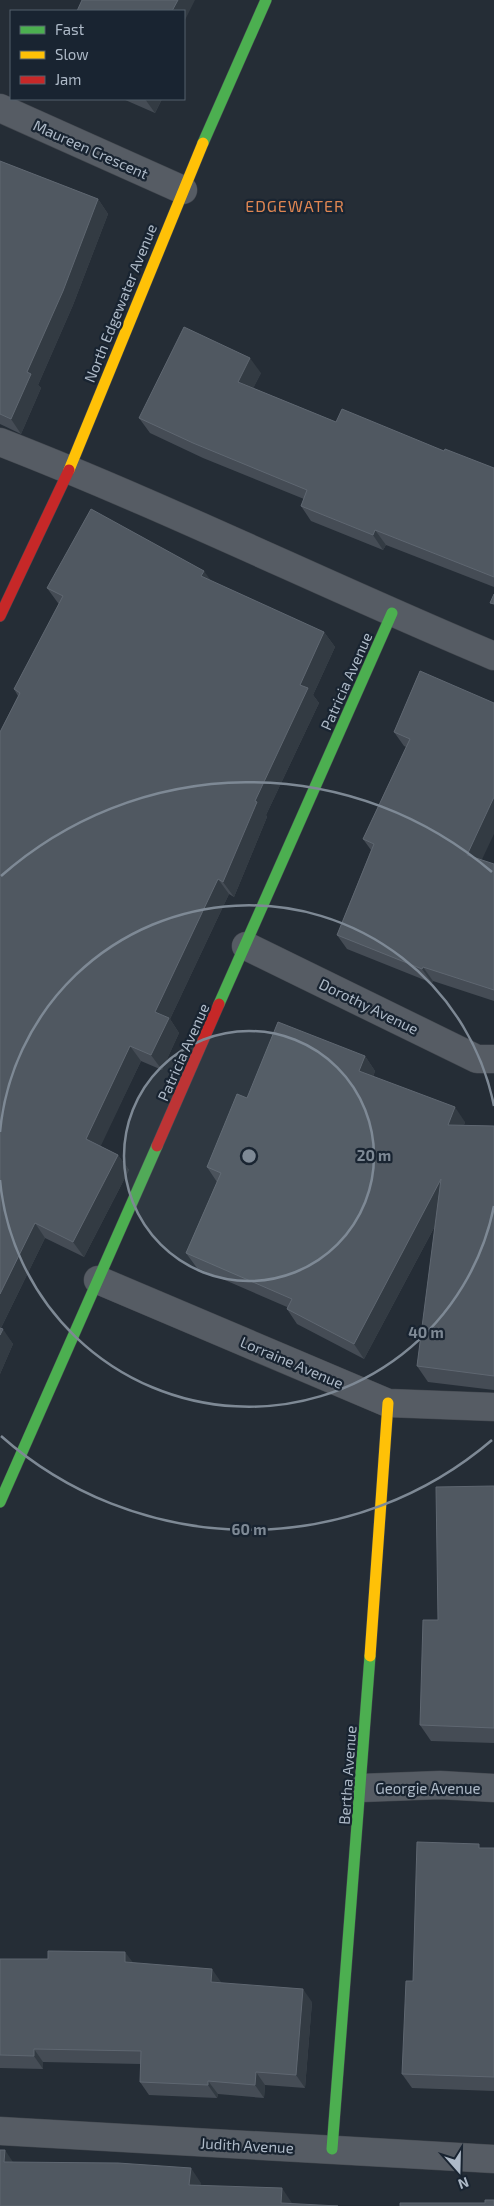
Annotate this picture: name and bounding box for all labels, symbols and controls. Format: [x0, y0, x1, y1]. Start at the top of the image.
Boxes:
legend [10, 10, 185, 100]
text: Fast [55, 20, 85, 38]
text: Slow [55, 45, 89, 63]
text: Jam [55, 70, 81, 88]
street label: Maureen Crescent [31, 116, 151, 182]
district label: EDGEWATER [245, 196, 345, 215]
street label: North Edgewater Avenue [80, 221, 160, 385]
street label: Patricia Avenue [316, 629, 376, 733]
street label: Dorothy Avenue [316, 974, 422, 1038]
street label: Patricia Avenue [153, 1000, 213, 1104]
text: 20 m [357, 1146, 391, 1164]
centre of rings [240, 1147, 258, 1165]
text: 40 m [408, 1323, 444, 1341]
street label: Lorraine Avenue [238, 1332, 346, 1392]
text: 60 m [232, 1520, 266, 1538]
street label: Bertha Avenue [335, 1725, 359, 1825]
street label: Georgie Avenue [375, 1779, 481, 1797]
street label: Judith Avenue [200, 2134, 294, 2156]
north arrow [434, 2146, 484, 2196]
text: N [456, 2174, 471, 2193]

